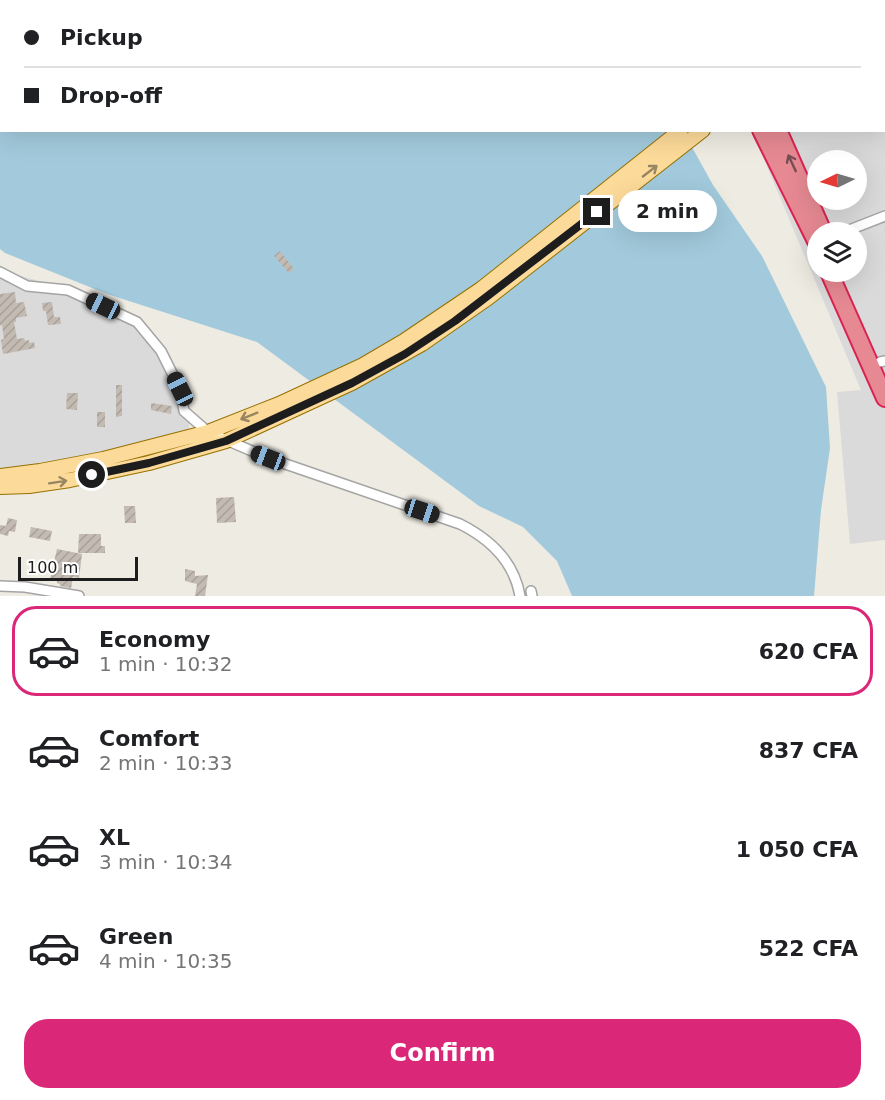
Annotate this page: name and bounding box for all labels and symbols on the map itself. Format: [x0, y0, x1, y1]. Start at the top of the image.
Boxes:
north arrow [807, 150, 867, 210]
one-way arrow [785, 154, 797, 172]
one-way arrow [641, 164, 657, 177]
callout: 2 min [618, 191, 717, 233]
route end [583, 198, 610, 225]
car [83, 290, 123, 322]
car [164, 369, 196, 409]
one-way arrow [241, 411, 259, 422]
car [248, 443, 288, 473]
route start [78, 461, 105, 488]
one-way arrow [48, 476, 68, 487]
car [402, 497, 442, 525]
scale bar [18, 554, 138, 582]

